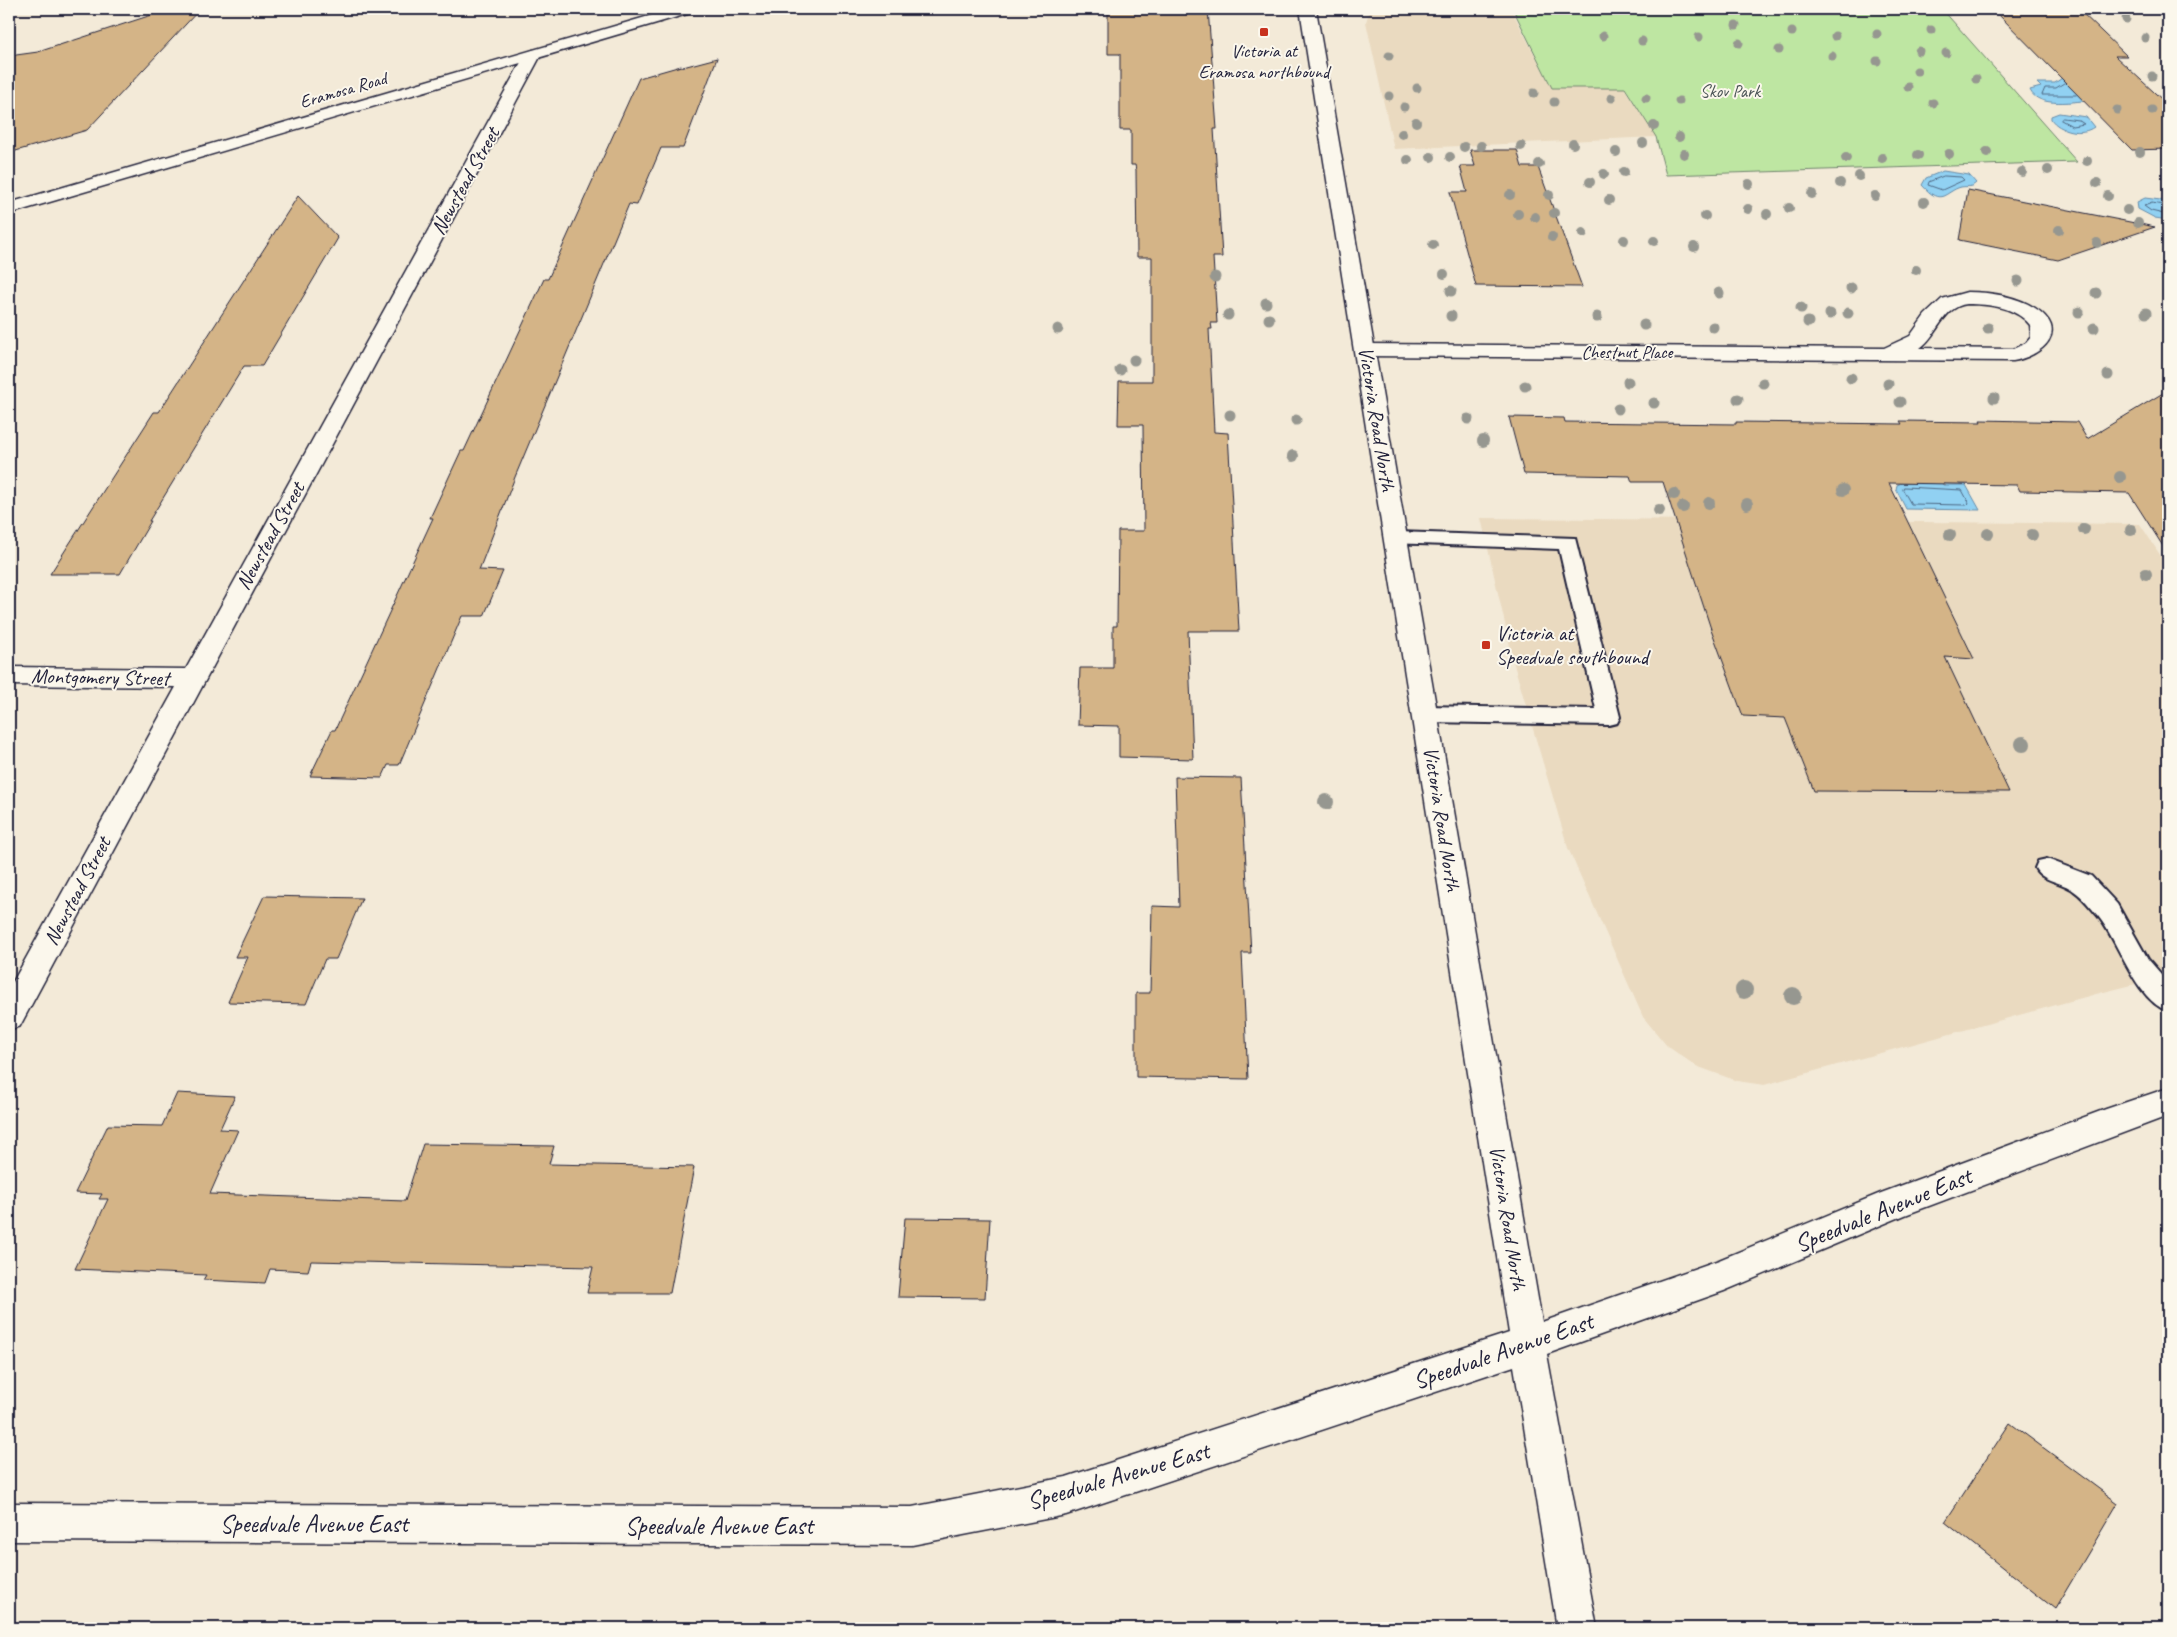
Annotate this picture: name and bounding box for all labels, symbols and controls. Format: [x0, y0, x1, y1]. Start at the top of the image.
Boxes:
marker: Victoria at Eramosa northbound [1258, 26, 1270, 38]
place label: Victoria at Eramosa northbound [1199, 40, 1332, 83]
street label: Eramosa Road [297, 66, 392, 113]
park label: Skov Park [1700, 80, 1761, 102]
street label: Newstead Street [425, 121, 506, 239]
street label: Chestnut Place [1582, 341, 1674, 363]
street label: Victoria Road North [1353, 345, 1401, 494]
street label: Newstead Street [230, 476, 311, 594]
place label: Victoria at Speedvale southbound [1496, 620, 1652, 670]
marker: Victoria at Speedvale southbound [1480, 639, 1492, 651]
street label: Montgomery Street [31, 663, 172, 691]
street label: Victoria Road North [1418, 745, 1466, 894]
street label: Newstead Street [38, 831, 117, 949]
street label: Victoria Road North [1484, 1144, 1532, 1293]
street label: Speedvale Avenue East [1790, 1159, 1979, 1260]
street label: Speedvale Avenue East [1409, 1304, 1600, 1397]
street label: Speedvale Avenue East [1023, 1434, 1216, 1517]
street label: Speedvale Avenue East [220, 1508, 411, 1540]
street label: Speedvale Avenue East [625, 1510, 816, 1542]

